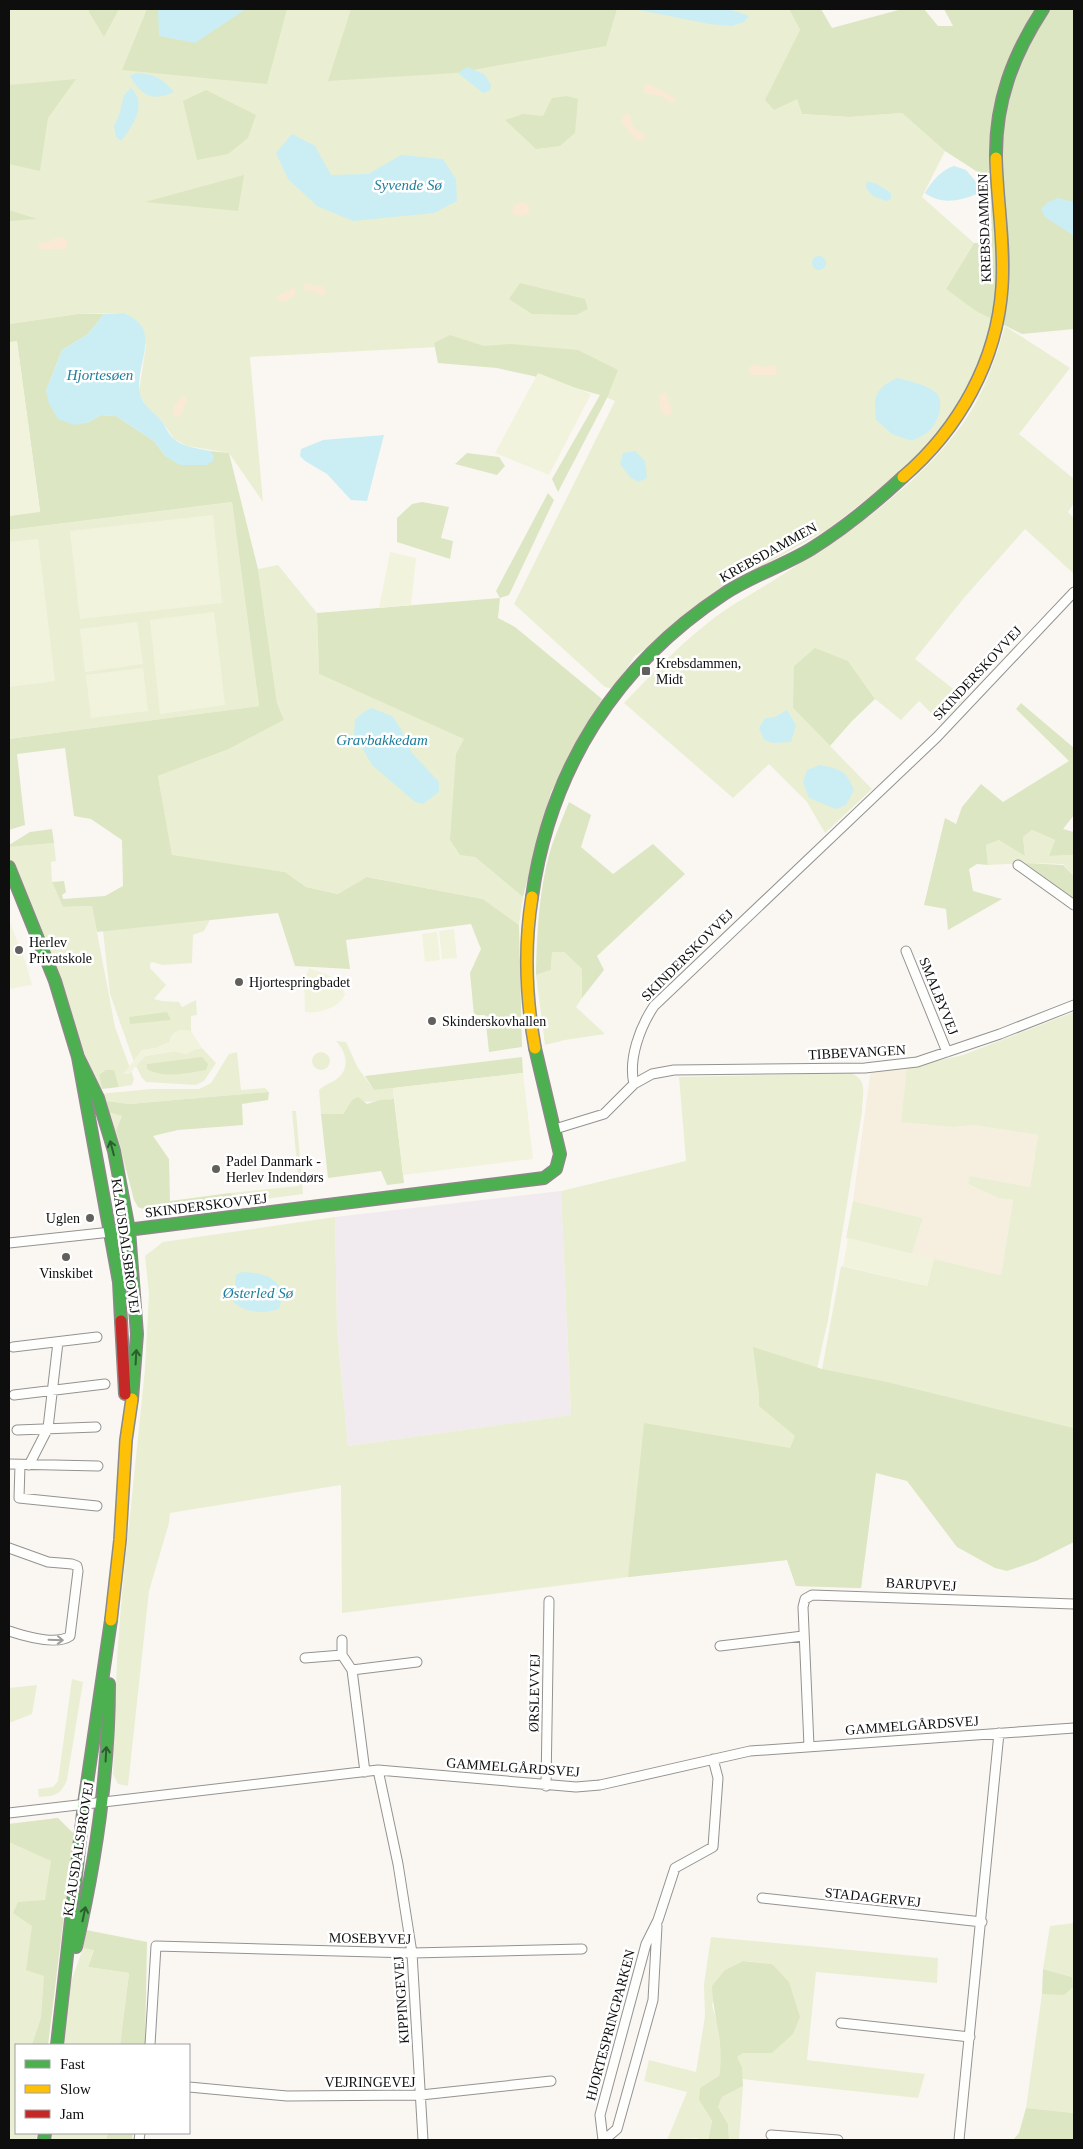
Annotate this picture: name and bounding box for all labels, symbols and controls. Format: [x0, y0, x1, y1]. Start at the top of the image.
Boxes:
street label: KREBSDAMMEN [975, 173, 994, 283]
water label: Syvende Sø [374, 177, 442, 193]
water label: Hjortesøen [66, 367, 133, 383]
street label: KREBSDAMMEN [717, 519, 820, 585]
street label: SKINDERSKOVVEJ [930, 623, 1025, 723]
place label: Krebsdammen, Midt [656, 656, 741, 687]
marker: Krebsdammen, Midt [640, 665, 652, 677]
water label: Gravbakkedam [336, 732, 428, 748]
street label: SKINDERSKOVVEJ [639, 906, 736, 1004]
place label: Herlev Privatskole [29, 935, 92, 966]
marker: Herlev Privatskole [13, 944, 25, 956]
street label: SMALBYVEJ [916, 955, 961, 1038]
place label: Hjortespringbadet [249, 975, 350, 990]
marker: Hjortespringbadet [233, 976, 245, 988]
place label: Skinderskovhallen [442, 1014, 546, 1029]
marker: Skinderskovhallen [426, 1015, 438, 1027]
street label: TIBBEVANGEN [808, 1042, 906, 1063]
one-way arrow [107, 1140, 117, 1156]
place label: Padel Danmark - Herlev Indendørs [226, 1154, 324, 1185]
marker: Padel Danmark - Herlev Indendørs [210, 1163, 222, 1175]
street label: KLAUSDALSBROVEJ [109, 1178, 142, 1315]
street label: SKINDERSKOVVEJ [144, 1190, 269, 1220]
place label: Uglen [46, 1211, 80, 1226]
marker: Uglen [84, 1212, 96, 1224]
marker: Vinskibet [60, 1251, 72, 1263]
place label: Vinskibet [39, 1266, 93, 1281]
water label: Østerled Sø [222, 1285, 294, 1301]
one-way arrow [131, 1349, 141, 1365]
street label: BARUPVEJ [885, 1575, 957, 1594]
one-way arrow [48, 1635, 64, 1644]
street label: ØRSLEVVEJ [526, 1653, 543, 1732]
street label: GAMMELGÅRDSVEJ [845, 1713, 980, 1738]
one-way arrow [102, 1746, 111, 1762]
street label: GAMMELGÅRDSVEJ [446, 1755, 581, 1780]
street label: KLAUSDALSBROVEJ [60, 1780, 97, 1917]
street label: STADAGERVEJ [824, 1885, 922, 1910]
one-way arrow [79, 1907, 89, 1923]
street label: MOSEBYVEJ [329, 1930, 412, 1947]
street label: HJORTESPRINGPARKEN [583, 1948, 638, 2102]
street label: KIPPINGEVEJ [391, 1955, 412, 2044]
legend [15, 2044, 190, 2134]
text: Fast [60, 2056, 86, 2072]
street label: VEJRINGEVEJ [325, 2075, 416, 2090]
text: Slow [60, 2081, 91, 2097]
text: Jam [60, 2106, 84, 2122]

